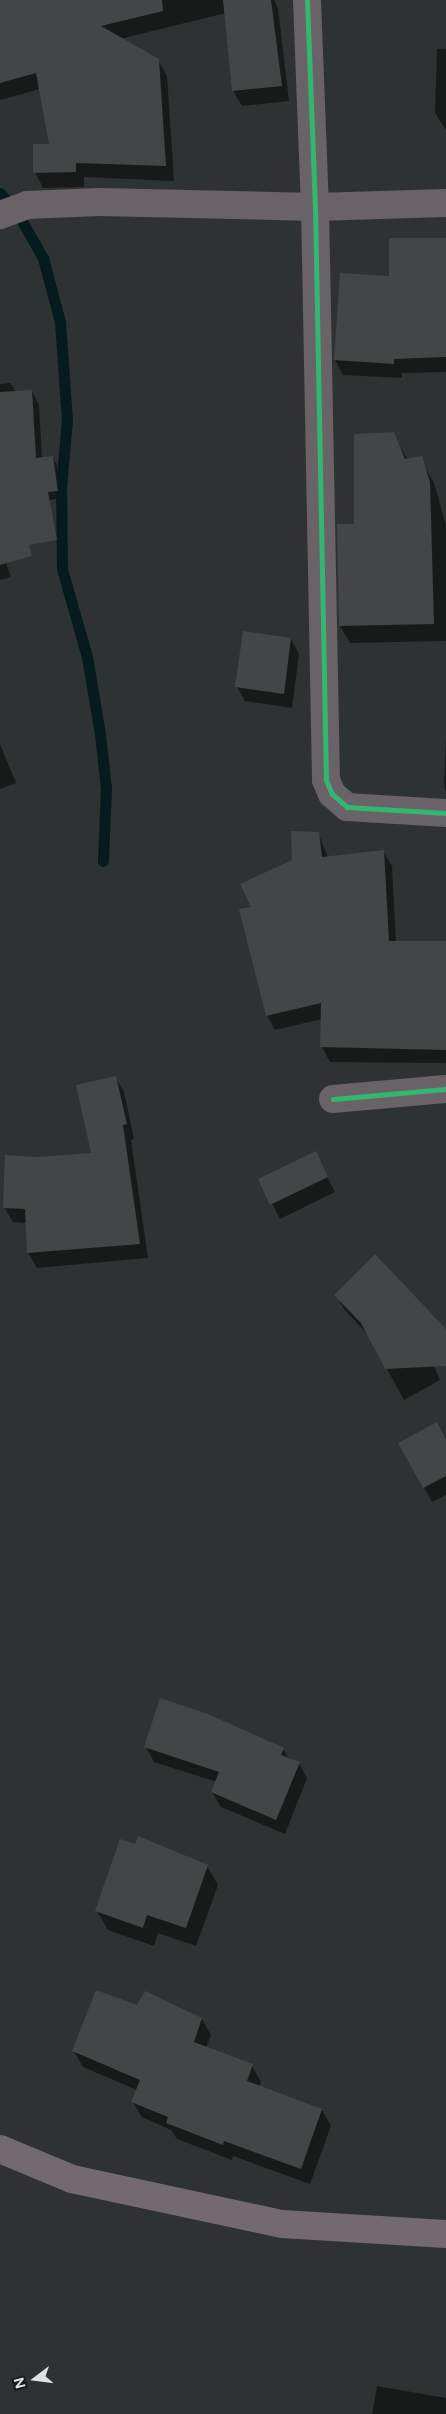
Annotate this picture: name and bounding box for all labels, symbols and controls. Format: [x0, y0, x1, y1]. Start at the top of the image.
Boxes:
north arrow [10, 2354, 60, 2404]
text: N [10, 2376, 30, 2390]

